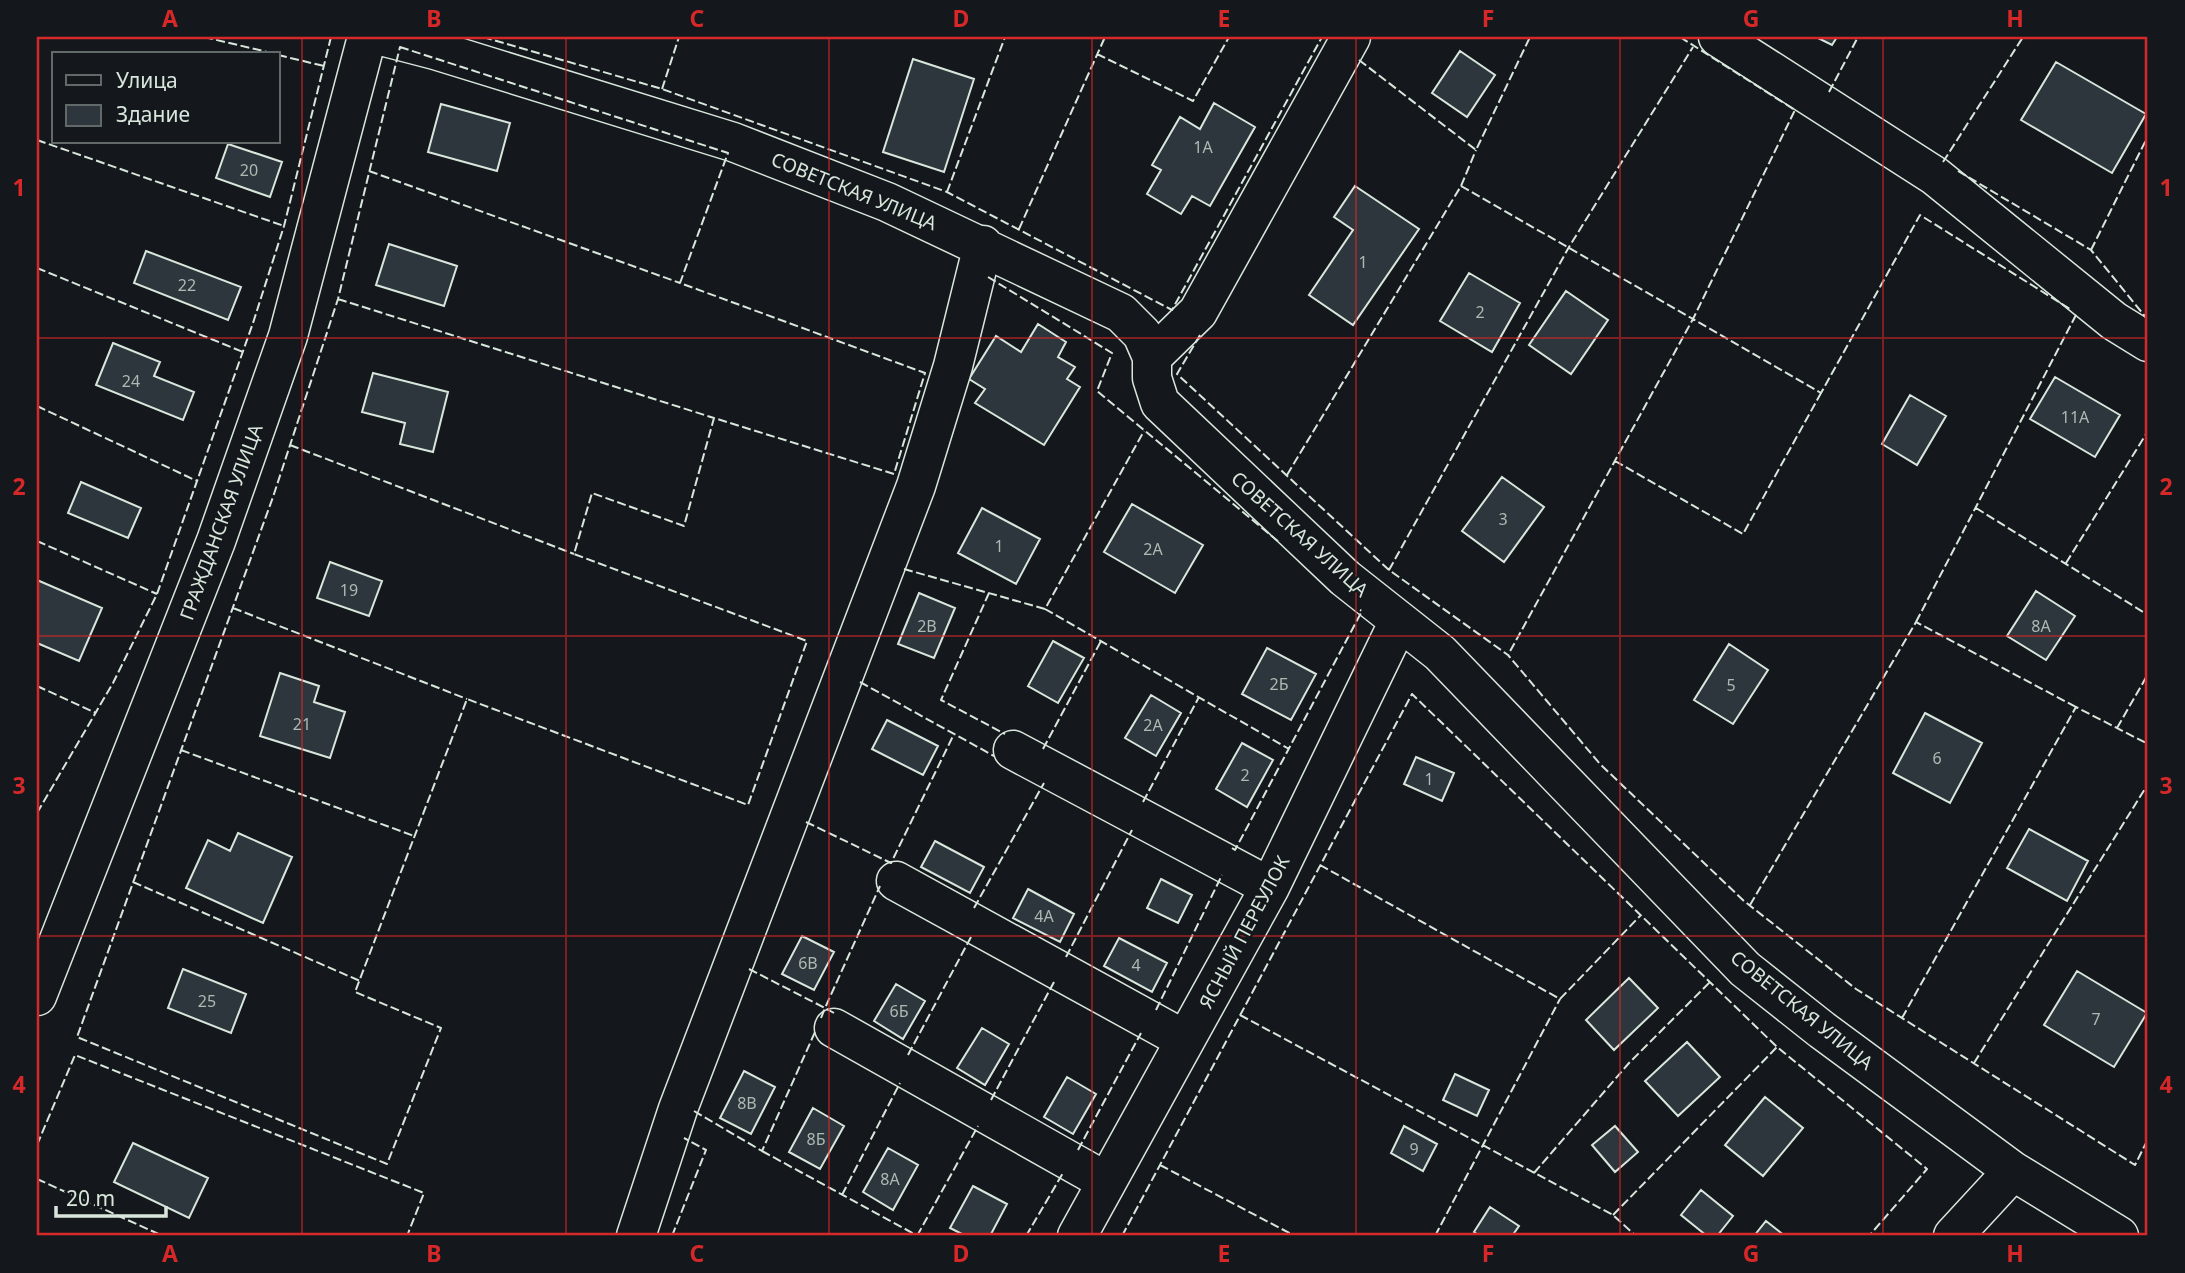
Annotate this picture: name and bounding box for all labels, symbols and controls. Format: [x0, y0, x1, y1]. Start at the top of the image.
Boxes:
text: A [162, 2, 178, 34]
text: B [426, 2, 442, 34]
text: C [690, 2, 705, 34]
text: D [953, 2, 969, 34]
text: E [1218, 2, 1230, 34]
text: F [1482, 2, 1494, 34]
text: G [1743, 2, 1759, 34]
text: H [2006, 2, 2024, 34]
legend [52, 52, 280, 144]
text: Улица [116, 66, 178, 94]
text: Здание [116, 100, 190, 128]
house number: 1А [1193, 136, 1213, 158]
street label: СОВЕТСКАЯ УЛИЦА [767, 146, 941, 236]
house number: 20 [240, 159, 258, 181]
text: 1 [12, 171, 26, 203]
text: 1 [2159, 171, 2173, 203]
house number: 1 [1358, 251, 1368, 273]
house number: 22 [178, 274, 196, 296]
house number: 2 [1475, 301, 1485, 323]
house number: 24 [122, 370, 140, 392]
house number: 11А [2061, 406, 2090, 428]
street label: ГРАЖДАНСКАЯ УЛИЦА [173, 420, 269, 624]
street label: СОВЕТСКАЯ УЛИЦА [1226, 465, 1375, 603]
text: 2 [12, 470, 26, 502]
text: 2 [2159, 470, 2173, 502]
house number: 3 [1498, 508, 1508, 530]
house number: 1 [994, 535, 1004, 557]
house number: 2А [1143, 538, 1163, 560]
house number: 19 [340, 579, 358, 601]
house number: 2В [917, 615, 937, 637]
house number: 8А [2031, 615, 2051, 637]
house number: 2Б [1270, 673, 1289, 695]
house number: 5 [1726, 674, 1736, 696]
house number: 21 [293, 713, 311, 735]
house number: 2А [1143, 714, 1163, 736]
house number: 6 [1932, 747, 1942, 769]
house number: 2 [1240, 764, 1250, 786]
house number: 1 [1424, 768, 1434, 790]
text: 3 [12, 769, 26, 801]
text: 3 [2159, 769, 2173, 801]
street label: ЯСНЫЙ ПЕРЕУЛОК [1193, 851, 1295, 1013]
house number: 4А [1034, 905, 1054, 927]
street label: СОВЕТСКАЯ УЛИЦА [1725, 944, 1879, 1076]
house number: 6В [798, 952, 818, 974]
house number: 4 [1131, 954, 1141, 976]
house number: 25 [198, 990, 216, 1012]
house number: 6Б [890, 1000, 909, 1022]
house number: 7 [2091, 1008, 2101, 1030]
text: 4 [12, 1068, 26, 1100]
text: 4 [2159, 1068, 2173, 1100]
house number: 8В [737, 1092, 757, 1114]
house number: 8Б [807, 1128, 826, 1150]
house number: 9 [1409, 1138, 1419, 1160]
house number: 8А [880, 1168, 900, 1190]
scale bar [56, 1175, 166, 1219]
text: 20 m [66, 1184, 115, 1212]
text: A [162, 1237, 178, 1269]
text: B [426, 1237, 442, 1269]
text: C [690, 1237, 705, 1269]
text: D [953, 1237, 969, 1269]
text: E [1218, 1237, 1230, 1269]
text: F [1482, 1237, 1494, 1269]
text: G [1743, 1237, 1759, 1269]
text: H [2006, 1237, 2024, 1269]

